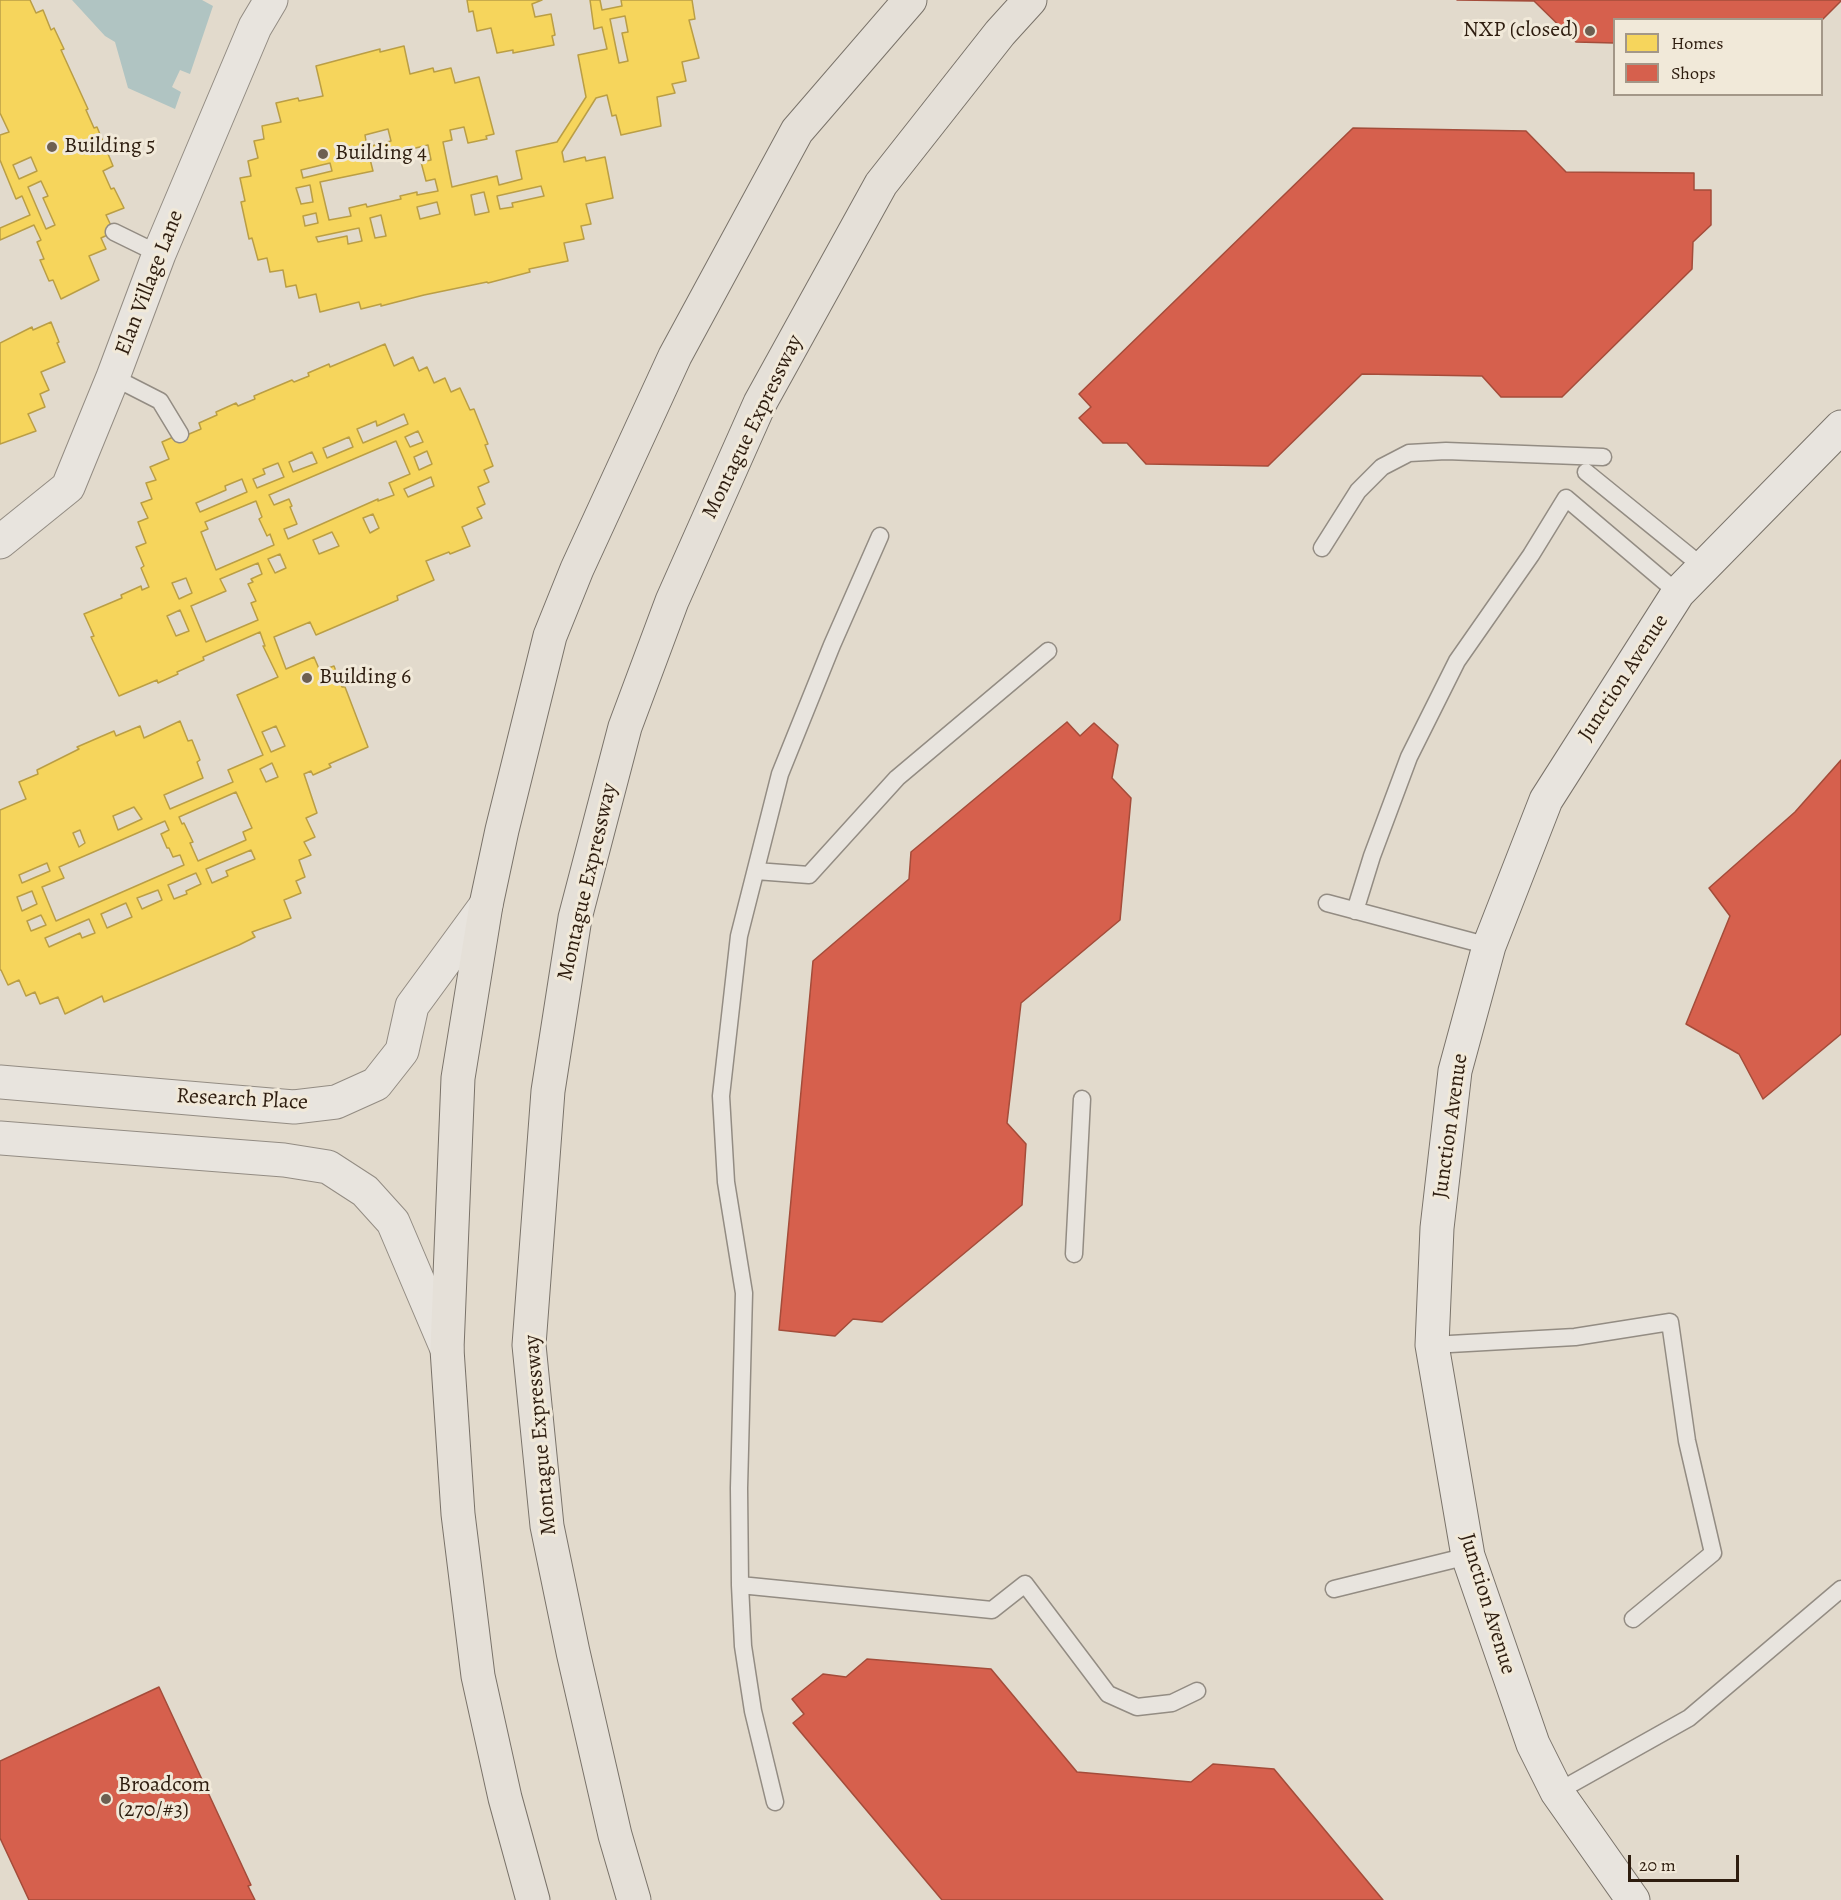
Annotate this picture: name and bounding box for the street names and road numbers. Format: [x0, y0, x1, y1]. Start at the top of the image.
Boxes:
street label: Elan Village Lane [110, 207, 190, 359]
street label: Montague Expressway [697, 331, 809, 523]
street label: Junction Avenue [1573, 610, 1675, 746]
street label: Montague Expressway [552, 781, 624, 983]
street label: Junction Avenue [1428, 1052, 1474, 1200]
street label: Research Place [175, 1083, 309, 1117]
street label: Montague Expressway [519, 1333, 563, 1537]
street label: Junction Avenue [1453, 1530, 1521, 1678]

